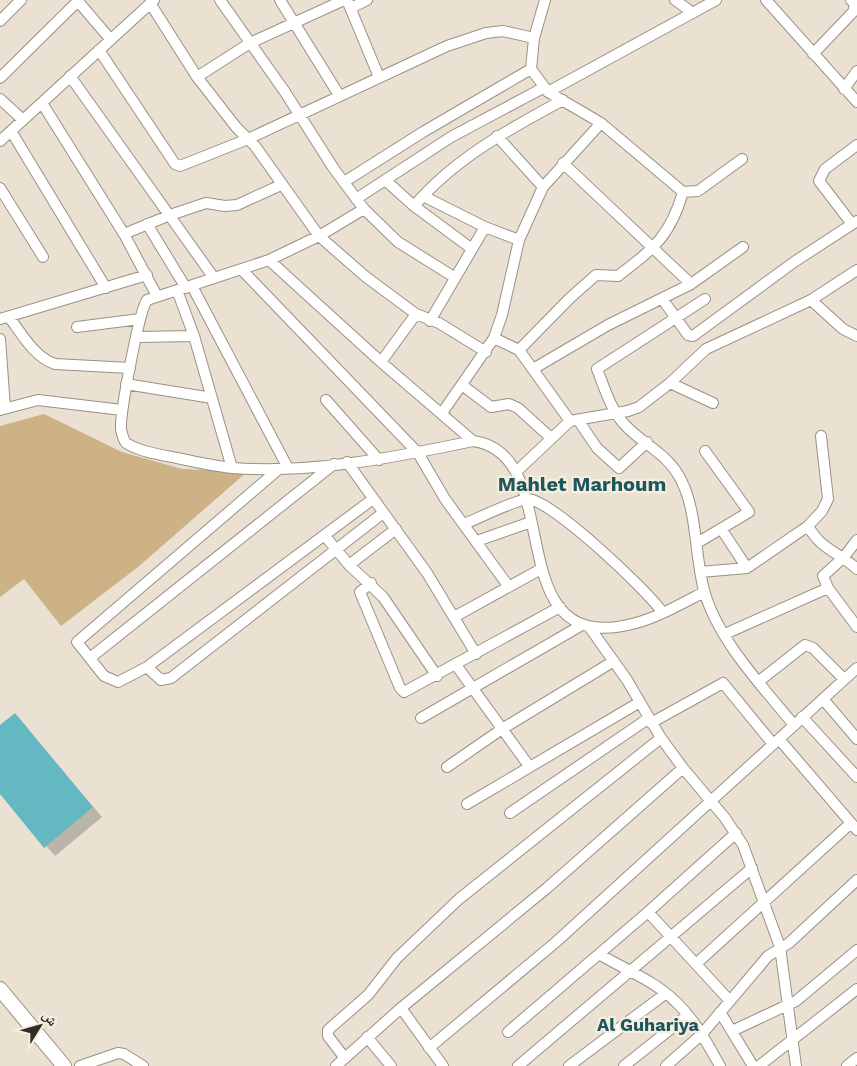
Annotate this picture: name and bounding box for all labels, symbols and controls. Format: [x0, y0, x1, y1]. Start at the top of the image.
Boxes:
district label: Mahlet Marhoum [498, 472, 666, 496]
north arrow [15, 1001, 65, 1051]
text: ش [39, 1007, 61, 1030]
district label: Al Guhariya [597, 1014, 700, 1035]

